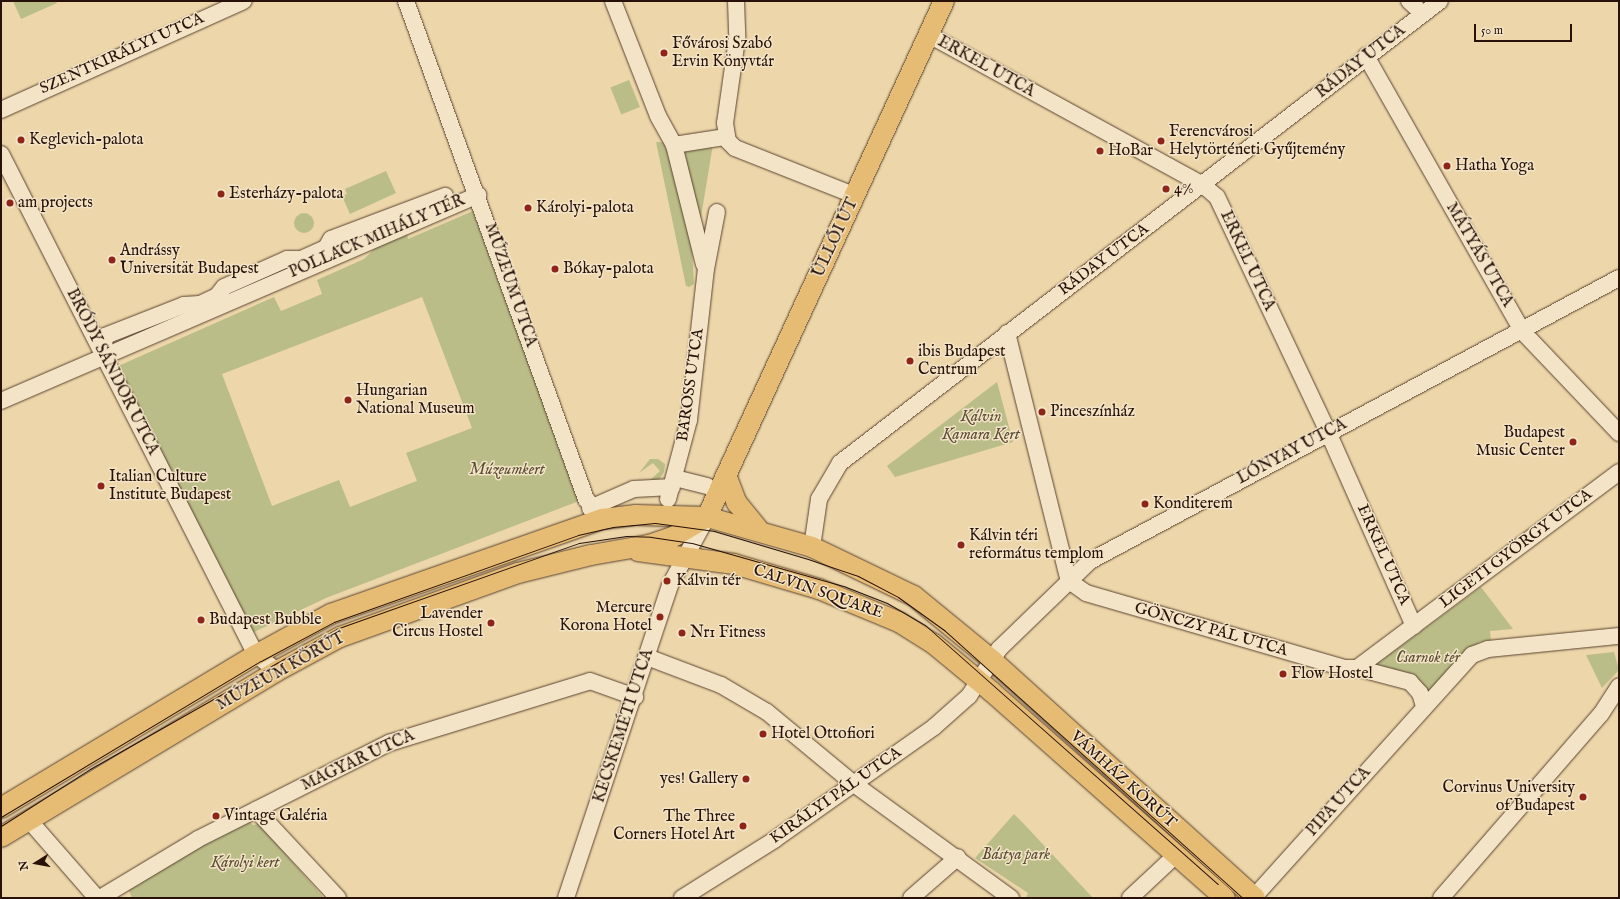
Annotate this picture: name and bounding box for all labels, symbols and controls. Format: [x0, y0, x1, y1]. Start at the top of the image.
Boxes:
street label: SZENTKIRÁLYI UTCA [37, 9, 207, 99]
scale bar [1476, 16, 1574, 42]
street label: RÁDAY UTCA [1313, 21, 1409, 103]
text: 50 m [1481, 23, 1503, 38]
street label: ERKEL UTCA [934, 32, 1038, 102]
place label: Fővárosi Szabó Ervin Könyvtár [672, 34, 774, 72]
marker: Fővárosi Szabó Ervin Könyvtár [659, 48, 669, 58]
place label: Ferencvárosi Helytörténeti Gyűjtemény [1169, 122, 1345, 160]
place label: Keglevich-palota [29, 130, 143, 150]
marker: Keglevich-palota [16, 135, 26, 145]
marker: Ferencvárosi Helytörténeti Gyűjtemény [1156, 136, 1166, 146]
place label: HoBar [1108, 141, 1153, 161]
marker: HoBar [1095, 146, 1105, 156]
place label: Hatha Yoga [1455, 156, 1534, 176]
marker: Hatha Yoga [1442, 161, 1452, 171]
place label: 4% [1174, 179, 1194, 199]
place label: Esterházy-palota [229, 184, 343, 204]
marker: 4% [1161, 184, 1171, 194]
marker: Esterházy-palota [216, 189, 226, 199]
street label: POLLACK MIHÁLY TÉR [286, 191, 468, 283]
place label: am projects [18, 193, 93, 213]
street label: ÜLLŐI ÚT [809, 195, 863, 281]
marker: am projects [5, 198, 15, 208]
place label: Károlyi-palota [536, 198, 634, 218]
street label: MÁTYÁS UTCA [1441, 199, 1517, 311]
marker: Károlyi-palota [523, 203, 533, 213]
street label: ERKEL UTCA [1215, 208, 1279, 314]
street label: MÚZEUM UTCA [480, 220, 540, 350]
street label: RÁDAY UTCA [1055, 220, 1153, 300]
place label: Andrássy Universität Budapest [120, 241, 259, 279]
marker: Andrássy Universität Budapest [107, 255, 117, 265]
place label: Bókay-palota [563, 259, 654, 279]
marker: Bókay-palota [550, 264, 560, 274]
street label: BRÓDY SÁNDOR UTCA [62, 286, 162, 458]
street label: BAROSS UTCA [674, 327, 708, 443]
place label: ibis Budapest Centrum [918, 342, 1006, 380]
marker: ibis Budapest Centrum [905, 356, 915, 366]
place label: Hungarian National Museum [356, 381, 475, 419]
marker: Hungarian National Museum [343, 395, 353, 405]
place label: Pinceszínház [1050, 402, 1135, 422]
park label: Kálvin Kamara Kert [942, 407, 1020, 445]
marker: Pinceszínház [1037, 407, 1047, 417]
street label: LÓNYAY UTCA [1234, 415, 1350, 489]
place label: Budapest Music Center [1476, 423, 1565, 461]
marker: Budapest Music Center [1568, 437, 1578, 447]
park label: Múzeumkert [469, 460, 545, 480]
place label: Italian Culture Institute Budapest [109, 467, 231, 505]
marker: Italian Culture Institute Budapest [96, 481, 106, 491]
street label: LIGETI GYÖRGY UTCA [1436, 485, 1596, 613]
place label: Konditerem [1153, 494, 1233, 514]
marker: Konditerem [1140, 499, 1150, 509]
street label: ERKEL UTCA [1352, 502, 1414, 608]
place label: Kálvin téri református templom [969, 526, 1104, 564]
marker: Kálvin téri református templom [956, 540, 966, 550]
street label: CALVIN SQUARE [751, 561, 885, 623]
place label: Kálvin tér [676, 571, 741, 591]
marker: Kálvin tér [661, 575, 673, 587]
place label: Mercure Korona Hotel [559, 598, 652, 636]
street label: GÖNCZY PÁL UTCA [1132, 599, 1290, 661]
place label: Lavender Circus Hostel [392, 604, 483, 642]
place label: Budapest Bubble [209, 610, 322, 630]
marker: Mercure Korona Hotel [655, 612, 665, 622]
marker: Budapest Bubble [196, 615, 206, 625]
marker: Lavender Circus Hostel [486, 618, 496, 628]
place label: Nr1 Fitness [690, 623, 766, 643]
marker: Nr1 Fitness [677, 628, 687, 638]
street label: MÚZEUM KÖRÚT [213, 629, 349, 715]
street label: KECSKEMÉTI UTCA [590, 647, 658, 805]
park label: Csarnok tér [1396, 648, 1460, 668]
place label: Flow Hostel [1291, 664, 1373, 684]
marker: Flow Hostel [1278, 669, 1288, 679]
place label: Hotel Ottofiori [771, 724, 875, 744]
street label: MAGYAR UTCA [298, 726, 418, 796]
street label: VÁMHÁZ KÖRÚT [1066, 727, 1180, 833]
marker: Hotel Ottofiori [758, 729, 768, 739]
street label: KIRÁLYI PÁL UTCA [767, 743, 905, 849]
street label: PIPA UTCA [1303, 763, 1375, 841]
place label: yes! Gallery [660, 769, 738, 789]
marker: yes! Gallery [741, 774, 751, 784]
place label: Corvinus University of Budapest [1443, 778, 1575, 816]
marker: Corvinus University of Budapest [1578, 792, 1588, 802]
place label: Vintage Galéria [224, 806, 327, 826]
place label: The Three Corners Hotel Art [613, 807, 735, 845]
marker: Vintage Galéria [211, 811, 221, 821]
marker: The Three Corners Hotel Art [738, 821, 748, 831]
north arrow [16, 843, 56, 883]
park label: Bástya park [982, 845, 1050, 865]
park label: Károlyi kert [211, 853, 279, 873]
text: N [16, 859, 32, 871]

